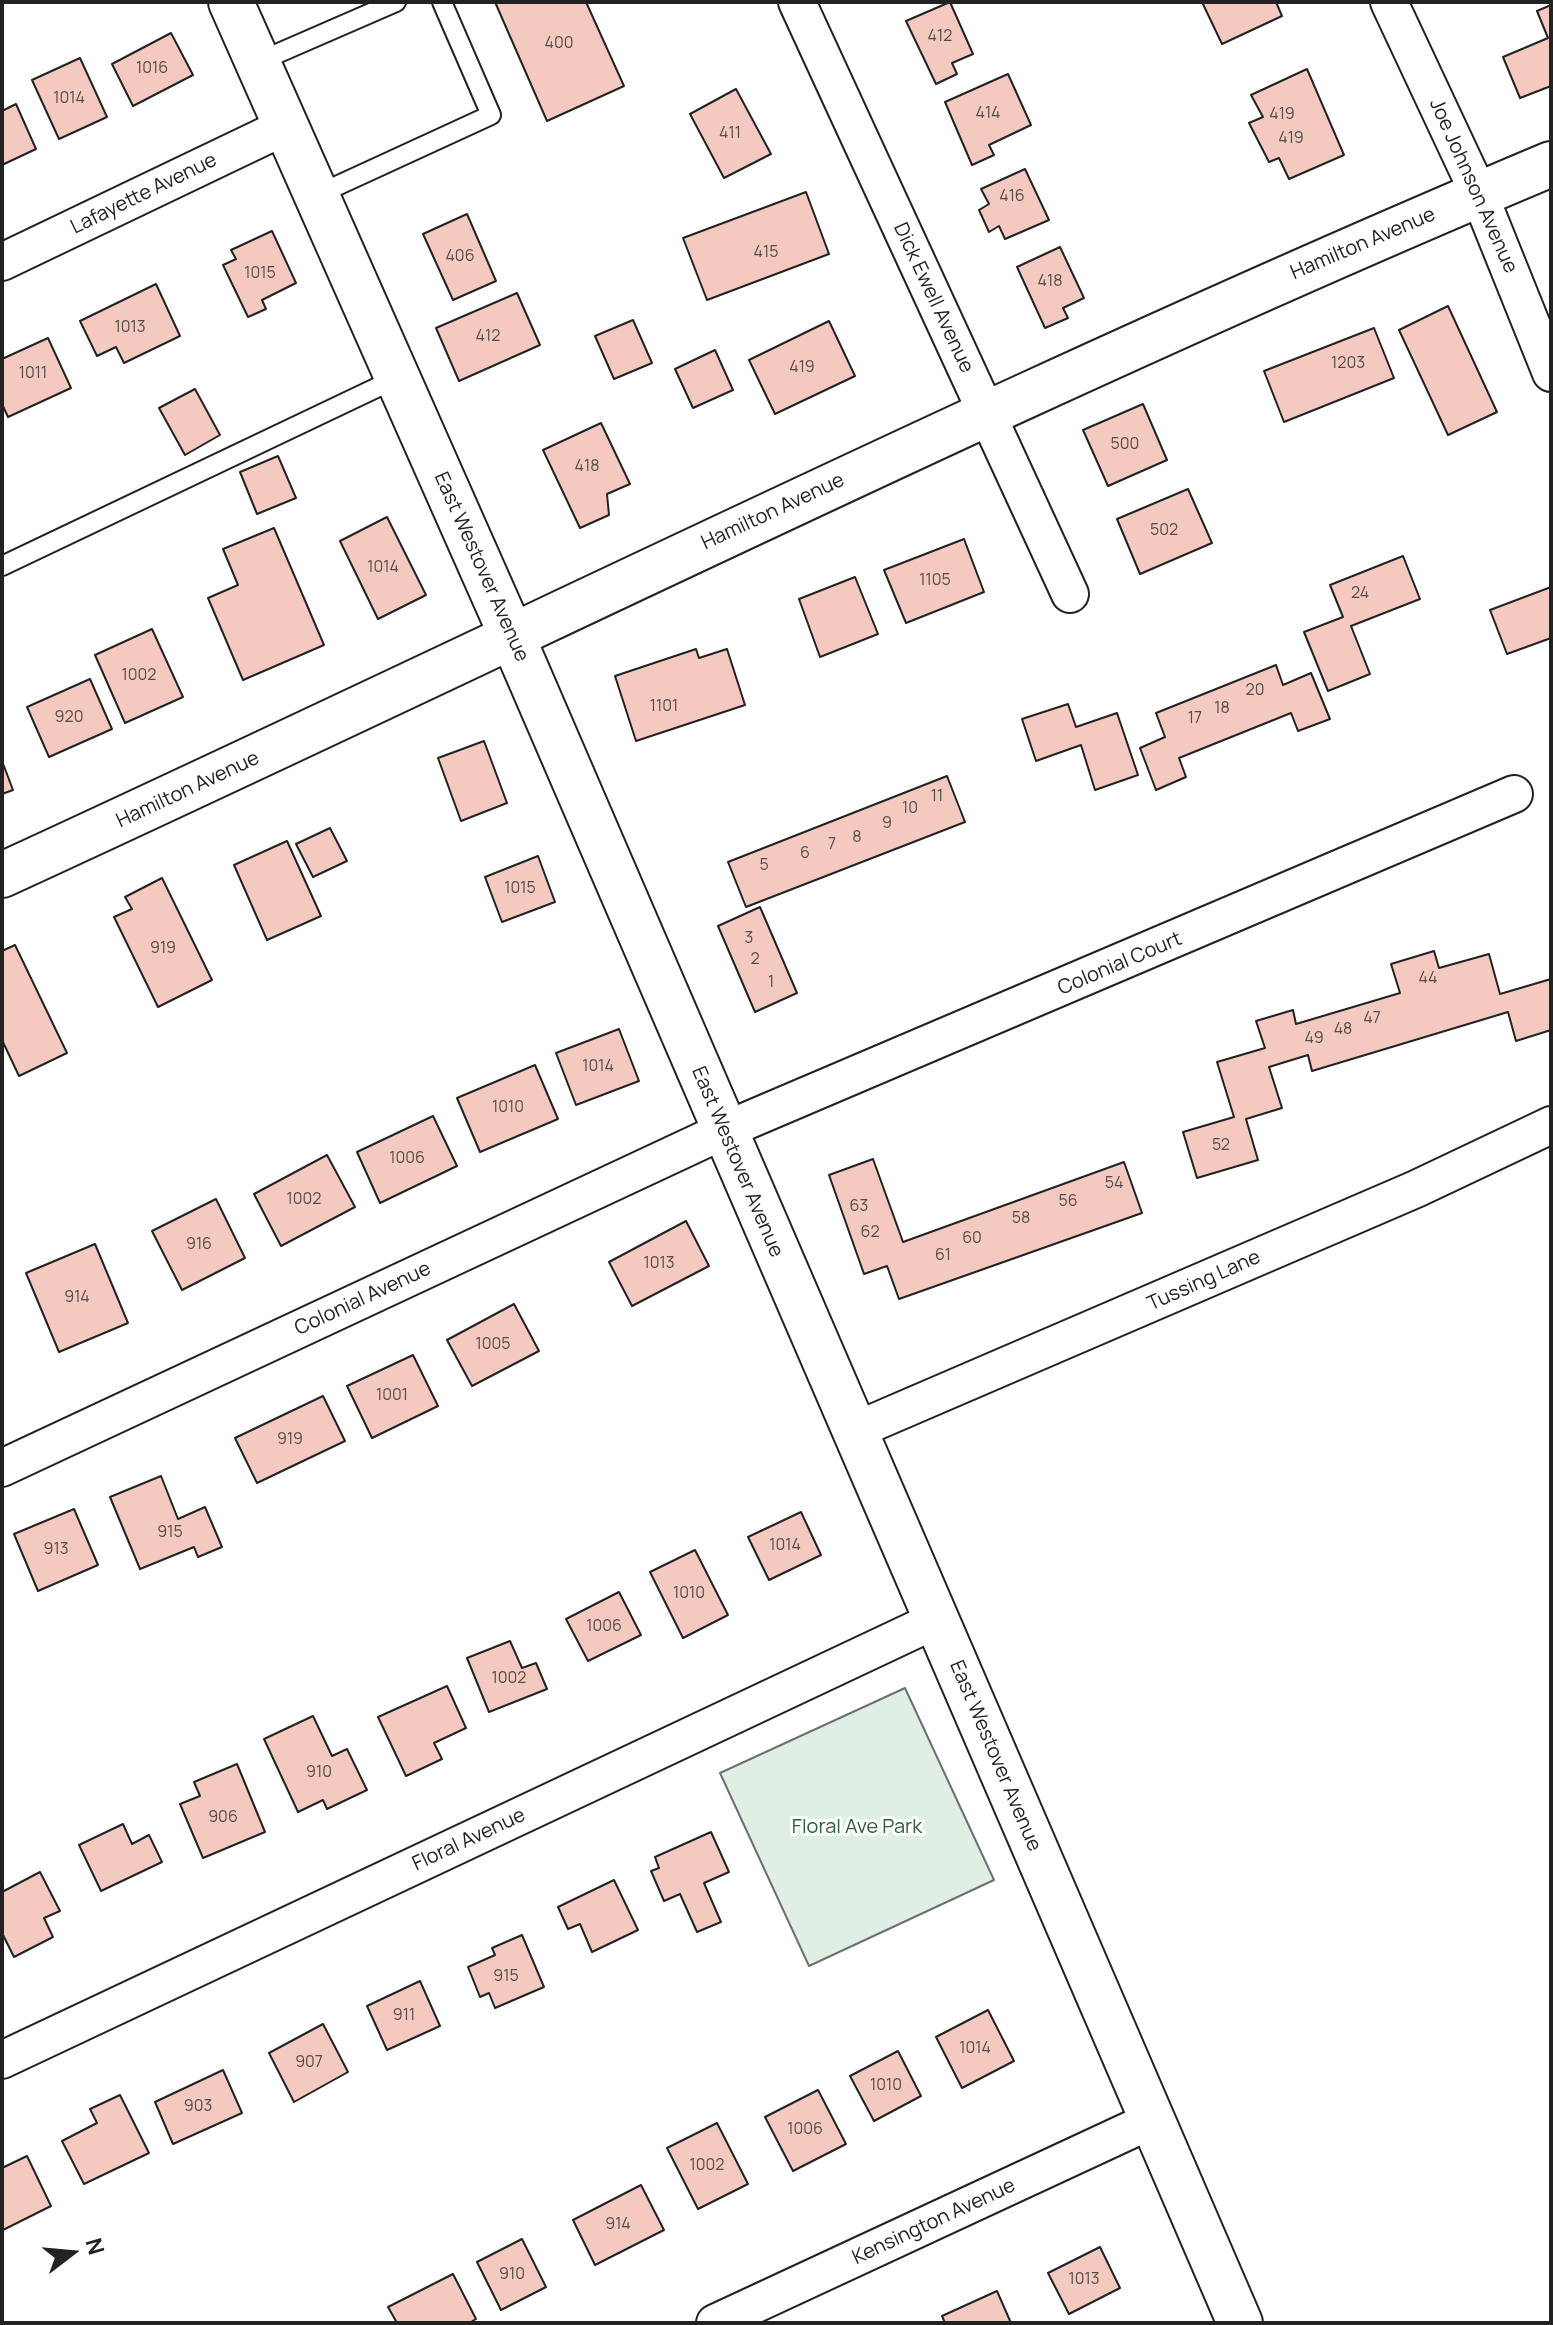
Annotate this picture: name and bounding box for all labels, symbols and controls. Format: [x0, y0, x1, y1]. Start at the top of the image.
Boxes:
house number: 412 [928, 27, 952, 47]
house number: 400 [545, 34, 573, 54]
house number: 1016 [136, 59, 168, 79]
house number: 1014 [53, 89, 85, 109]
street label: Joe Johnson Avenue [1424, 95, 1522, 277]
house number: 414 [975, 104, 1001, 124]
house number: 419 [1269, 105, 1295, 125]
house number: 411 [719, 124, 741, 144]
house number: 419 [1278, 129, 1304, 149]
street label: Lafayette Avenue [67, 148, 221, 240]
house number: 416 [999, 187, 1025, 207]
street label: Hamilton Avenue [1287, 203, 1439, 285]
street label: Dick Ewell Avenue [888, 219, 978, 377]
house number: 415 [754, 243, 778, 263]
house number: 406 [445, 247, 475, 267]
house number: 1015 [244, 264, 276, 284]
house number: 418 [1038, 272, 1062, 292]
house number: 1013 [114, 318, 146, 338]
house number: 412 [476, 327, 500, 347]
house number: 1203 [1331, 354, 1365, 374]
house number: 419 [789, 358, 815, 378]
house number: 1011 [19, 364, 47, 384]
house number: 500 [1111, 435, 1139, 455]
house number: 418 [575, 457, 599, 477]
street label: Hamilton Avenue [698, 468, 848, 556]
street label: East Westover Avenue [428, 469, 534, 665]
house number: 502 [1150, 521, 1178, 541]
house number: 1014 [367, 558, 399, 578]
house number: 1105 [919, 571, 951, 591]
house number: 24 [1351, 584, 1369, 604]
house number: 1002 [122, 666, 156, 686]
house number: 20 [1246, 681, 1264, 701]
house number: 1101 [650, 697, 678, 717]
house number: 18 [1214, 699, 1230, 719]
house number: 920 [55, 708, 83, 728]
house number: 17 [1188, 709, 1202, 729]
street label: Hamilton Avenue [113, 746, 263, 834]
house number: 11 [931, 787, 943, 807]
house number: 10 [902, 799, 918, 819]
house number: 9 [882, 814, 892, 834]
house number: 8 [852, 828, 862, 848]
house number: 7 [828, 835, 836, 855]
house number: 6 [800, 844, 810, 864]
house number: 5 [759, 856, 769, 876]
house number: 1015 [504, 879, 536, 899]
street label: Colonial Court [1054, 927, 1186, 1001]
house number: 3 [745, 929, 753, 949]
house number: 919 [150, 939, 176, 959]
house number: 2 [750, 950, 760, 970]
house number: 44 [1418, 969, 1438, 989]
house number: 1 [768, 973, 774, 993]
house number: 47 [1363, 1009, 1381, 1029]
house number: 48 [1334, 1020, 1352, 1040]
house number: 49 [1304, 1029, 1324, 1049]
house number: 1014 [582, 1057, 614, 1077]
street label: East Westover Avenue [686, 1063, 788, 1261]
house number: 1010 [492, 1098, 524, 1118]
house number: 52 [1212, 1136, 1230, 1156]
house number: 1006 [389, 1149, 425, 1169]
house number: 54 [1105, 1174, 1123, 1194]
house number: 1002 [287, 1190, 321, 1210]
house number: 56 [1058, 1192, 1078, 1212]
house number: 63 [850, 1197, 868, 1217]
house number: 58 [1012, 1209, 1030, 1229]
house number: 62 [860, 1223, 880, 1243]
house number: 60 [962, 1229, 982, 1249]
house number: 916 [186, 1235, 212, 1255]
street label: Tussing Lane [1144, 1245, 1264, 1317]
house number: 61 [935, 1246, 951, 1266]
house number: 1013 [643, 1254, 675, 1274]
street label: Colonial Avenue [291, 1257, 435, 1341]
house number: 914 [64, 1288, 90, 1308]
house number: 1005 [476, 1335, 510, 1355]
house number: 1001 [376, 1386, 408, 1406]
house number: 919 [277, 1430, 303, 1450]
house number: 915 [157, 1523, 183, 1543]
house number: 1014 [769, 1536, 801, 1556]
house number: 913 [43, 1540, 69, 1560]
house number: 1010 [673, 1584, 705, 1604]
house number: 1006 [586, 1617, 622, 1637]
street label: East Westover Avenue [944, 1657, 1046, 1855]
house number: 1002 [492, 1669, 526, 1689]
house number: 910 [306, 1763, 332, 1783]
street label: Floral Avenue [409, 1803, 529, 1877]
house number: 906 [208, 1808, 238, 1828]
park label: Floral Ave Park [792, 1815, 922, 1839]
house number: 915 [493, 1967, 519, 1987]
house number: 911 [393, 2006, 415, 2026]
house number: 1014 [959, 2039, 991, 2059]
house number: 907 [295, 2053, 323, 2073]
house number: 1010 [870, 2076, 902, 2096]
house number: 903 [184, 2097, 212, 2117]
house number: 1006 [787, 2120, 823, 2140]
house number: 1002 [690, 2156, 724, 2176]
street label: Kensington Avenue [849, 2174, 1019, 2270]
north arrow [32, 2213, 112, 2293]
house number: 914 [605, 2215, 631, 2235]
text: N [78, 2235, 112, 2258]
house number: 910 [499, 2265, 525, 2285]
house number: 1013 [1068, 2270, 1100, 2290]

